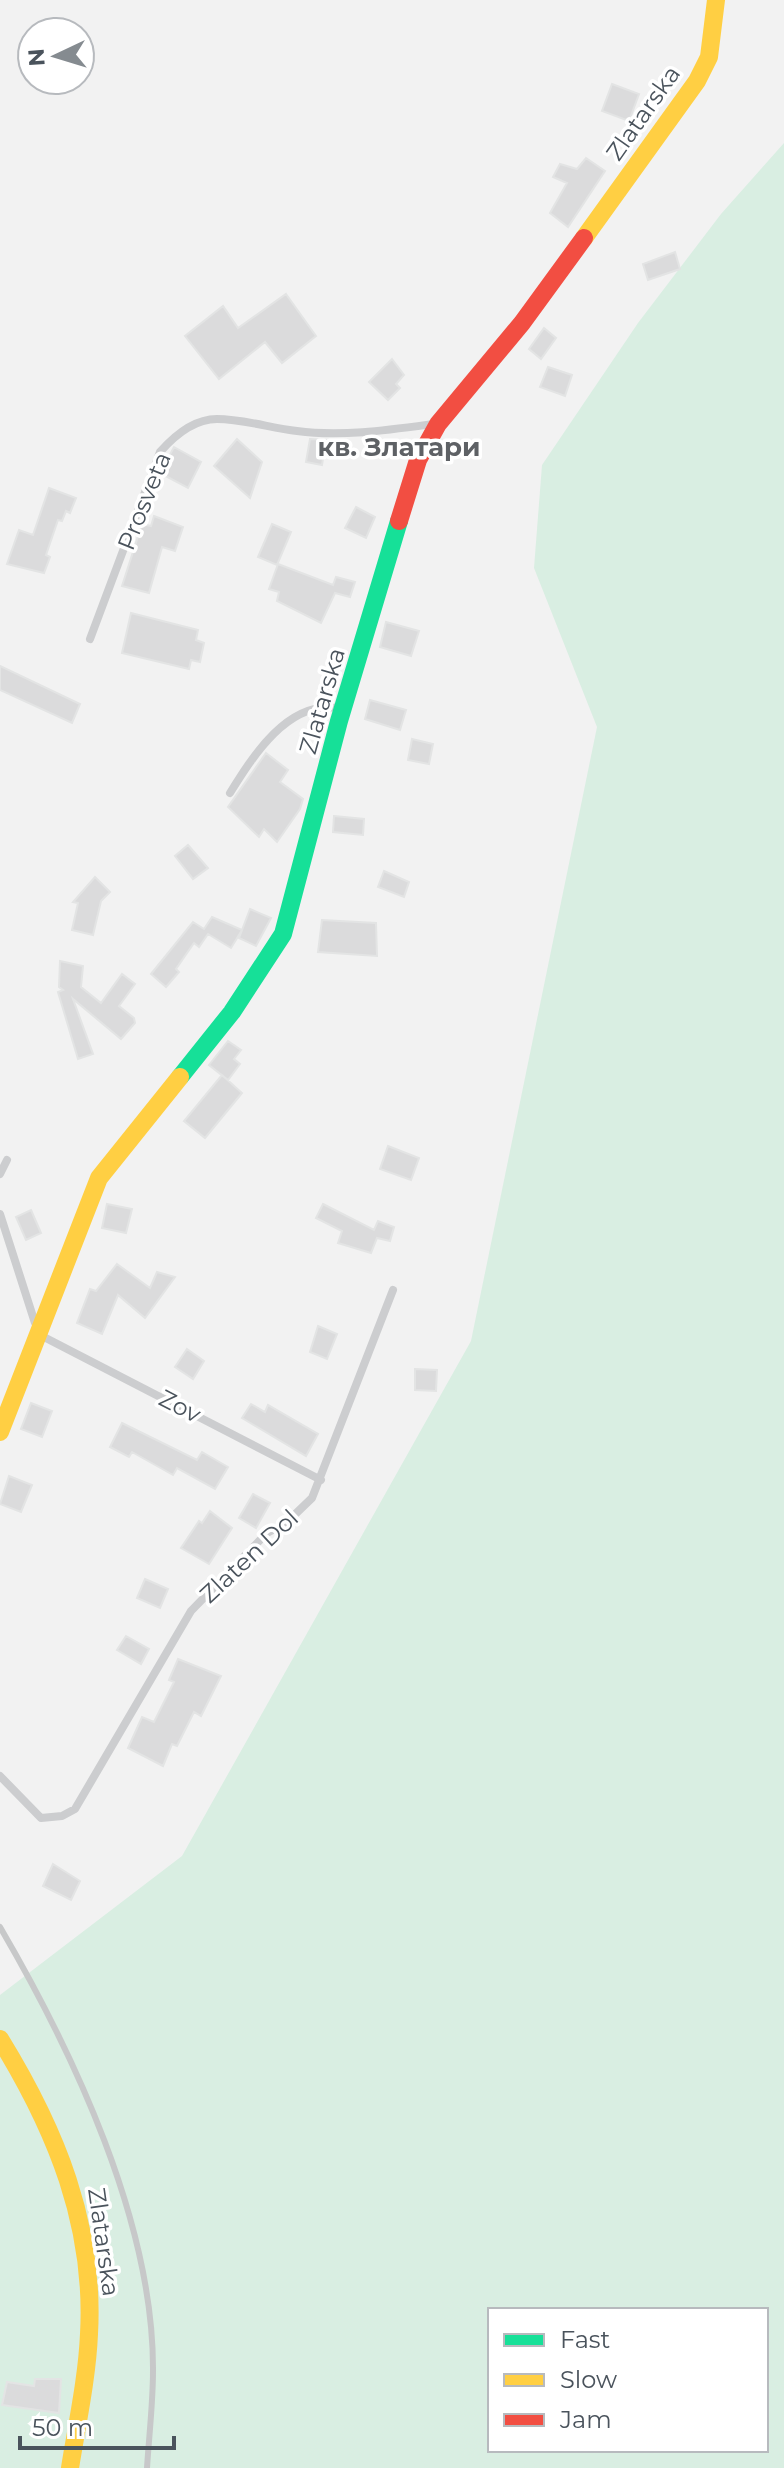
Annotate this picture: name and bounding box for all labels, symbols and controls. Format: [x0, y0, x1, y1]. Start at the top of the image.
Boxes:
north arrow [16, 16, 96, 96]
text: N [22, 48, 51, 67]
street label: Zlatarska [600, 60, 686, 166]
district label: кв. Златари [317, 431, 481, 463]
street label: Prosveta [111, 448, 177, 554]
street label: Zlatarska [293, 645, 351, 757]
street label: Zov [154, 1383, 206, 1429]
street label: Zlaten Dol [194, 1503, 304, 1609]
street label: Zlatarska [82, 2186, 126, 2298]
legend [488, 2308, 768, 2452]
text: Fast [560, 2325, 611, 2354]
text: Slow [560, 2365, 617, 2394]
scale bar [20, 2400, 174, 2450]
text: Jam [559, 2405, 612, 2434]
text: 50 m [32, 2413, 93, 2442]

